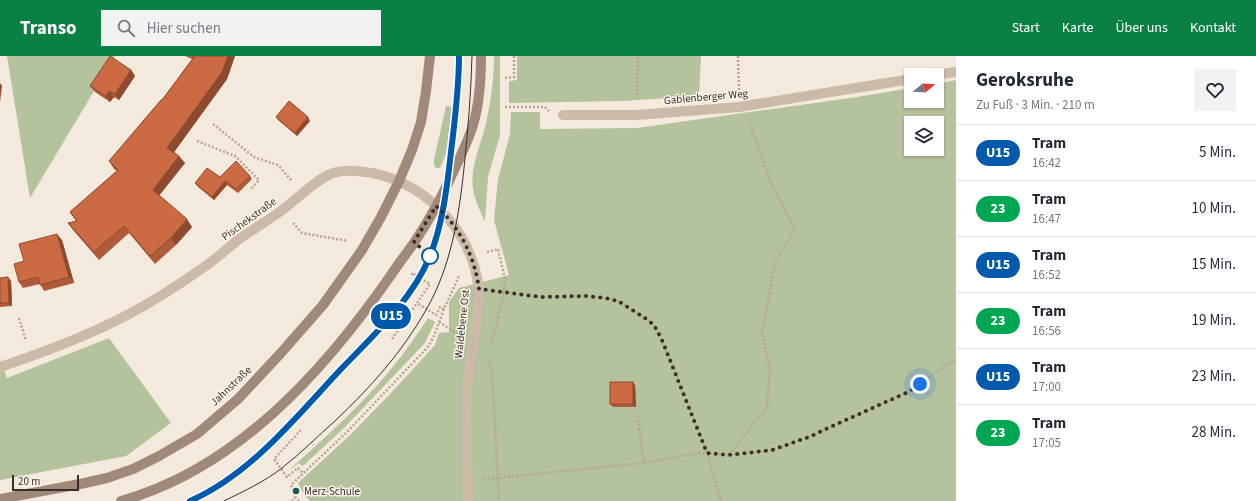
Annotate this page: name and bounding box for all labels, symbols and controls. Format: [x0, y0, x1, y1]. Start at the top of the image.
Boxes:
search box [101, 10, 381, 46]
text: Transo [20, 15, 77, 42]
icon: search [115, 17, 137, 39]
text: Hier suchen [147, 18, 221, 39]
text: Start [1012, 18, 1040, 38]
text: Karte [1062, 18, 1093, 38]
text: Über uns [1115, 18, 1168, 38]
text: Kontakt [1190, 18, 1236, 38]
text: Geroksruhe [976, 67, 1074, 94]
north arrow [904, 68, 944, 108]
map controls [904, 68, 944, 156]
button: heart [1194, 69, 1236, 111]
street label: Gablenberger Weg [663, 86, 749, 108]
text: Zu Fuß · 3 Min. · 210 m [976, 96, 1095, 114]
button: layers [904, 116, 944, 156]
text: Tram [1032, 133, 1066, 154]
text: 5 Min. [1199, 142, 1236, 163]
text: U15 [986, 143, 1010, 163]
text: 16:42 [1032, 154, 1061, 172]
text: Tram [1032, 189, 1066, 210]
street label: Pischekstraße [219, 194, 280, 244]
text: 10 Min. [1192, 198, 1236, 219]
text: 23 [991, 199, 1005, 219]
text: 16:47 [1032, 210, 1061, 228]
text: Tram [1032, 245, 1066, 266]
unlabelled marker [421, 247, 439, 265]
text: 15 Min. [1192, 254, 1236, 275]
text: U15 [986, 255, 1010, 275]
text: 16:52 [1032, 266, 1061, 284]
street label: Waldebene Ost [451, 289, 473, 359]
text: Tram [1032, 301, 1066, 322]
line badge: U15 [368, 303, 414, 329]
text: U15 [379, 306, 403, 326]
text: 19 Min. [1192, 310, 1236, 331]
text: 23 [991, 311, 1005, 331]
text: 16:56 [1032, 322, 1061, 340]
text: Tram [1032, 357, 1066, 378]
street label: Jahnstraße [207, 362, 255, 409]
text: 23 Min. [1192, 366, 1236, 387]
text: U15 [986, 367, 1010, 387]
your location [910, 374, 930, 394]
text: 17:00 [1032, 378, 1061, 396]
text: Tram [1032, 413, 1066, 434]
text: 28 Min. [1192, 422, 1236, 443]
text: 23 [991, 423, 1005, 443]
text: 17:05 [1032, 434, 1061, 452]
scale bar [12, 473, 79, 492]
text: 20 m [18, 474, 40, 489]
place label: Merz-Schule [304, 484, 361, 499]
marker: Merz-Schule [291, 486, 301, 496]

